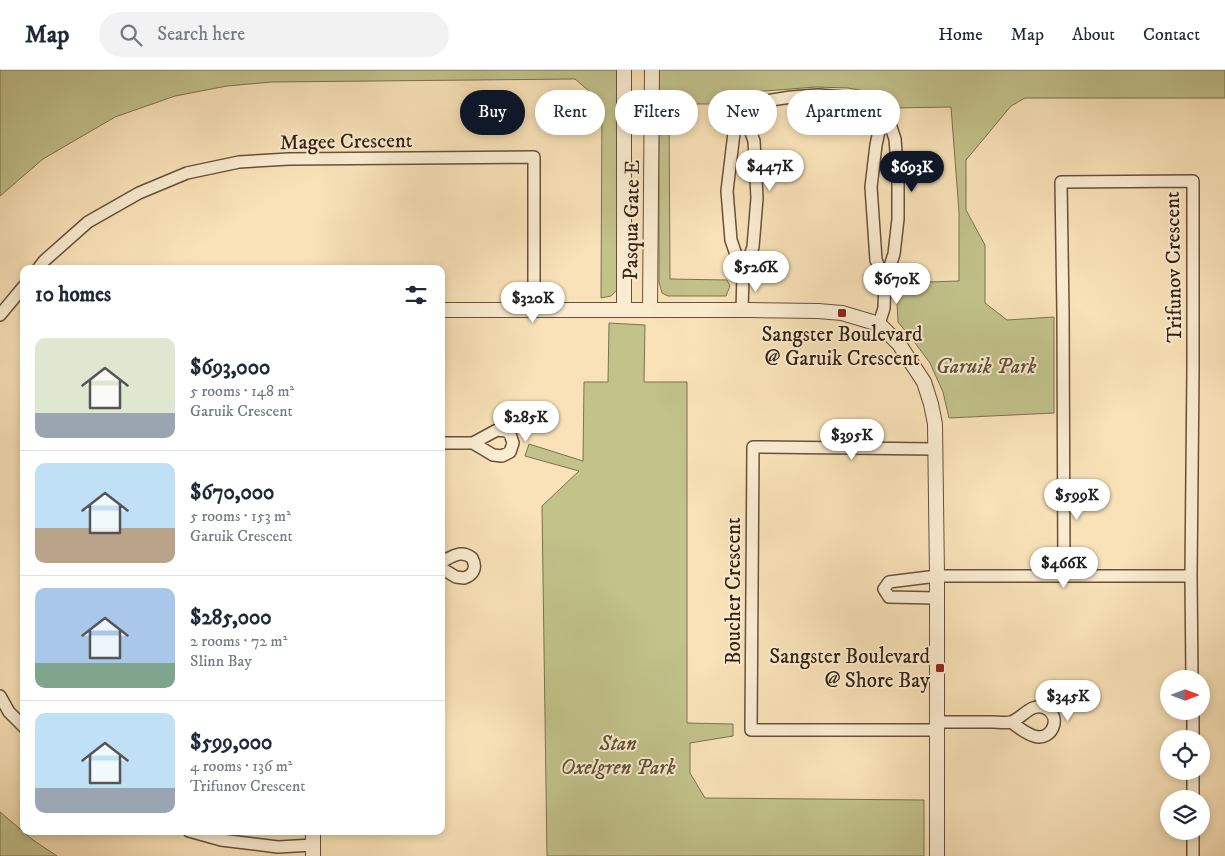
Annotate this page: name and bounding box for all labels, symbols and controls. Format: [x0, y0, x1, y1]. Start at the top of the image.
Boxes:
search box [99, 12, 449, 57]
text: Map [25, 20, 69, 50]
icon: search [117, 21, 145, 49]
text: Search here [157, 23, 245, 46]
text: Home [938, 24, 983, 46]
text: Map [1011, 24, 1044, 46]
text: About [1072, 24, 1115, 46]
text: Contact [1143, 24, 1200, 46]
chip: Buy [460, 90, 525, 135]
chip: Rent [535, 90, 605, 135]
chip: Filters [615, 90, 698, 135]
chip: New [708, 90, 777, 135]
chip: Apartment [787, 90, 900, 135]
street label: Magee Crescent [279, 128, 413, 156]
pin: $447K [735, 150, 805, 192]
pin: $693K [877, 150, 947, 193]
text: $447K [747, 156, 793, 176]
text: $693K [891, 157, 933, 177]
street label: Pasqua Gate E [618, 159, 646, 280]
street label: Trifunov Crescent [1160, 191, 1188, 343]
pin: $526K [721, 250, 791, 293]
text: $526K [734, 257, 778, 277]
pin: $670K [862, 262, 932, 305]
text: $670K [874, 269, 920, 289]
icon: filters [402, 281, 430, 309]
text: 10 homes [35, 282, 111, 308]
pin: $320K [498, 282, 568, 324]
text: $320K [512, 288, 554, 308]
marker: Sangster Boulevard @ Garuik Crescent [836, 307, 848, 319]
place label: Sangster Boulevard @ Garuik Crescent [762, 322, 923, 372]
park label: Garuik Park [936, 354, 1036, 380]
text: $693,000 [190, 355, 270, 381]
icon: home [75, 358, 135, 418]
text: 5 rooms · 148 m² [190, 381, 294, 401]
pin: $285K [491, 400, 561, 443]
text: Garuik Crescent [190, 401, 293, 421]
text: $285K [504, 407, 548, 427]
pin: $395K [817, 418, 887, 461]
text: $395K [831, 425, 873, 445]
pin: $599K [1042, 478, 1112, 521]
text: $670,000 [190, 480, 274, 506]
icon: home [75, 483, 135, 543]
text: $599K [1055, 485, 1099, 505]
text: 5 rooms · 153 m² [190, 506, 291, 526]
street label: Boucher Crescent [721, 517, 747, 665]
text: Garuik Crescent [190, 526, 293, 546]
pin: $466K [1029, 546, 1099, 589]
text: $466K [1041, 553, 1087, 573]
text: $285,000 [190, 605, 272, 631]
icon: home [75, 608, 135, 668]
text: 2 rooms · 72 m² [190, 631, 287, 651]
place label: Sangster Boulevard @ Shore Bay [769, 644, 931, 694]
text: Slinn Bay [190, 651, 252, 671]
marker: Sangster Boulevard @ Shore Bay [934, 662, 946, 674]
north arrow [1160, 670, 1210, 720]
map controls [1160, 670, 1210, 840]
pin: $345K [1033, 680, 1103, 722]
text: $345K [1047, 686, 1090, 706]
text: $599,000 [190, 730, 272, 756]
button: locate [1160, 730, 1210, 780]
park label: Stan Oxelgren Park [560, 731, 676, 781]
icon: home [75, 733, 135, 793]
text: 4 rooms · 136 m² [190, 756, 293, 776]
text: Trifunov Crescent [190, 776, 305, 796]
button: layers [1160, 790, 1210, 840]

